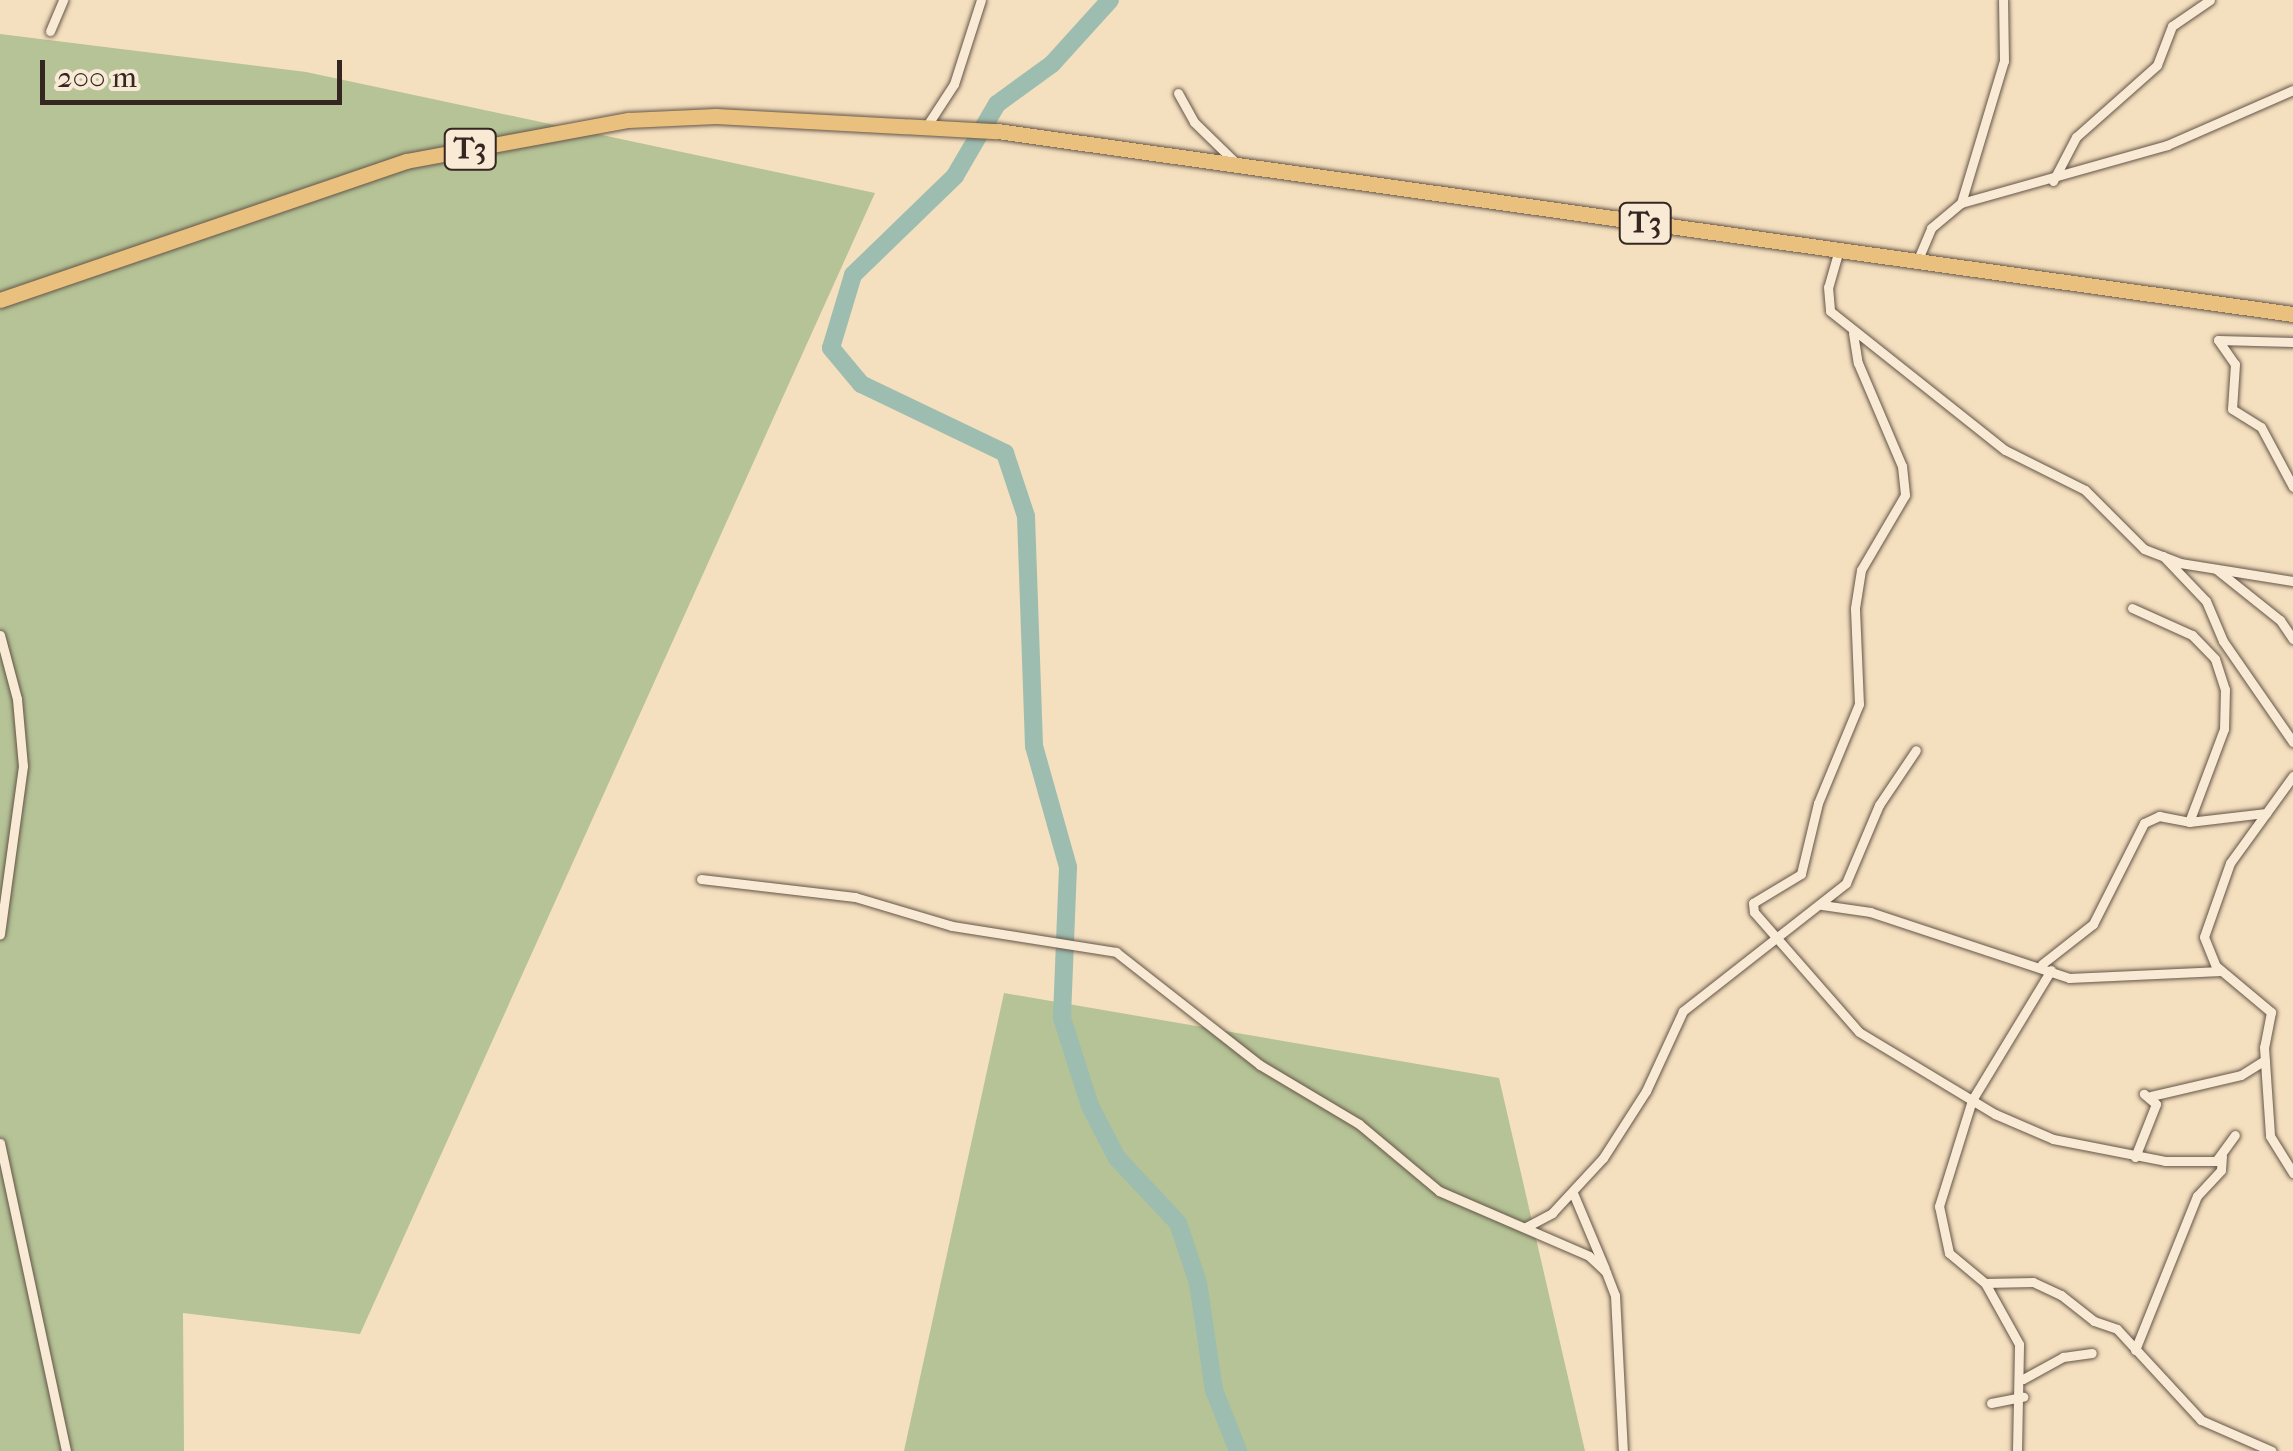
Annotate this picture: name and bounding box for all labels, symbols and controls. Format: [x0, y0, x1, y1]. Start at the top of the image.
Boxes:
scale bar [45, 40, 348, 102]
text: 200 m [57, 60, 137, 95]
road number: T3 [442, 124, 498, 174]
road number: T3 [1618, 198, 1672, 248]

